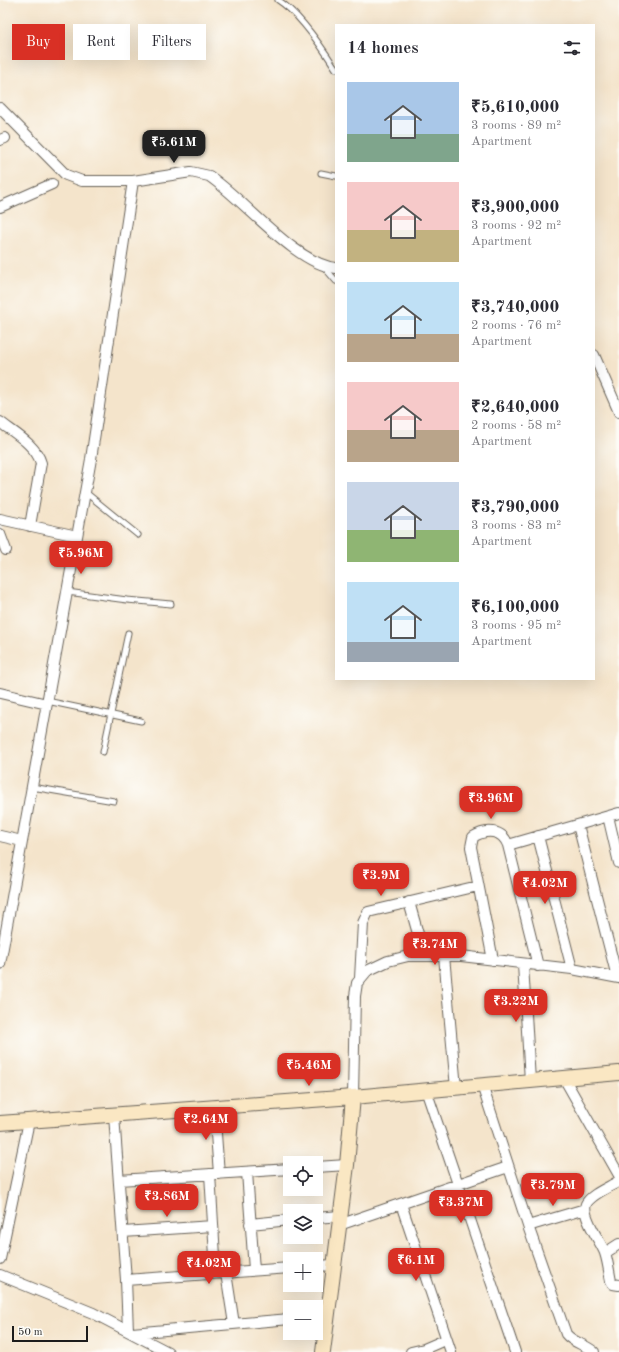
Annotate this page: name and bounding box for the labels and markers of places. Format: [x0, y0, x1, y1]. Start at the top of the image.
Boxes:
pin: ₹5.61M [141, 130, 207, 164]
pin: ₹5.96M [48, 541, 114, 575]
pin: ₹3.96M [458, 786, 524, 820]
pin: ₹3.9M [353, 863, 409, 897]
pin: ₹4.02M [512, 871, 578, 905]
pin: ₹3.74M [402, 932, 468, 966]
pin: ₹3.22M [483, 989, 549, 1023]
pin: ₹5.46M [276, 1053, 342, 1087]
pin: ₹2.64M [173, 1107, 239, 1141]
pin: ₹3.79M [520, 1173, 586, 1207]
pin: ₹3.86M [134, 1184, 200, 1218]
pin: ₹3.37M [428, 1190, 494, 1224]
pin: ₹6.1M [388, 1248, 444, 1282]
pin: ₹4.02M [176, 1251, 242, 1285]

